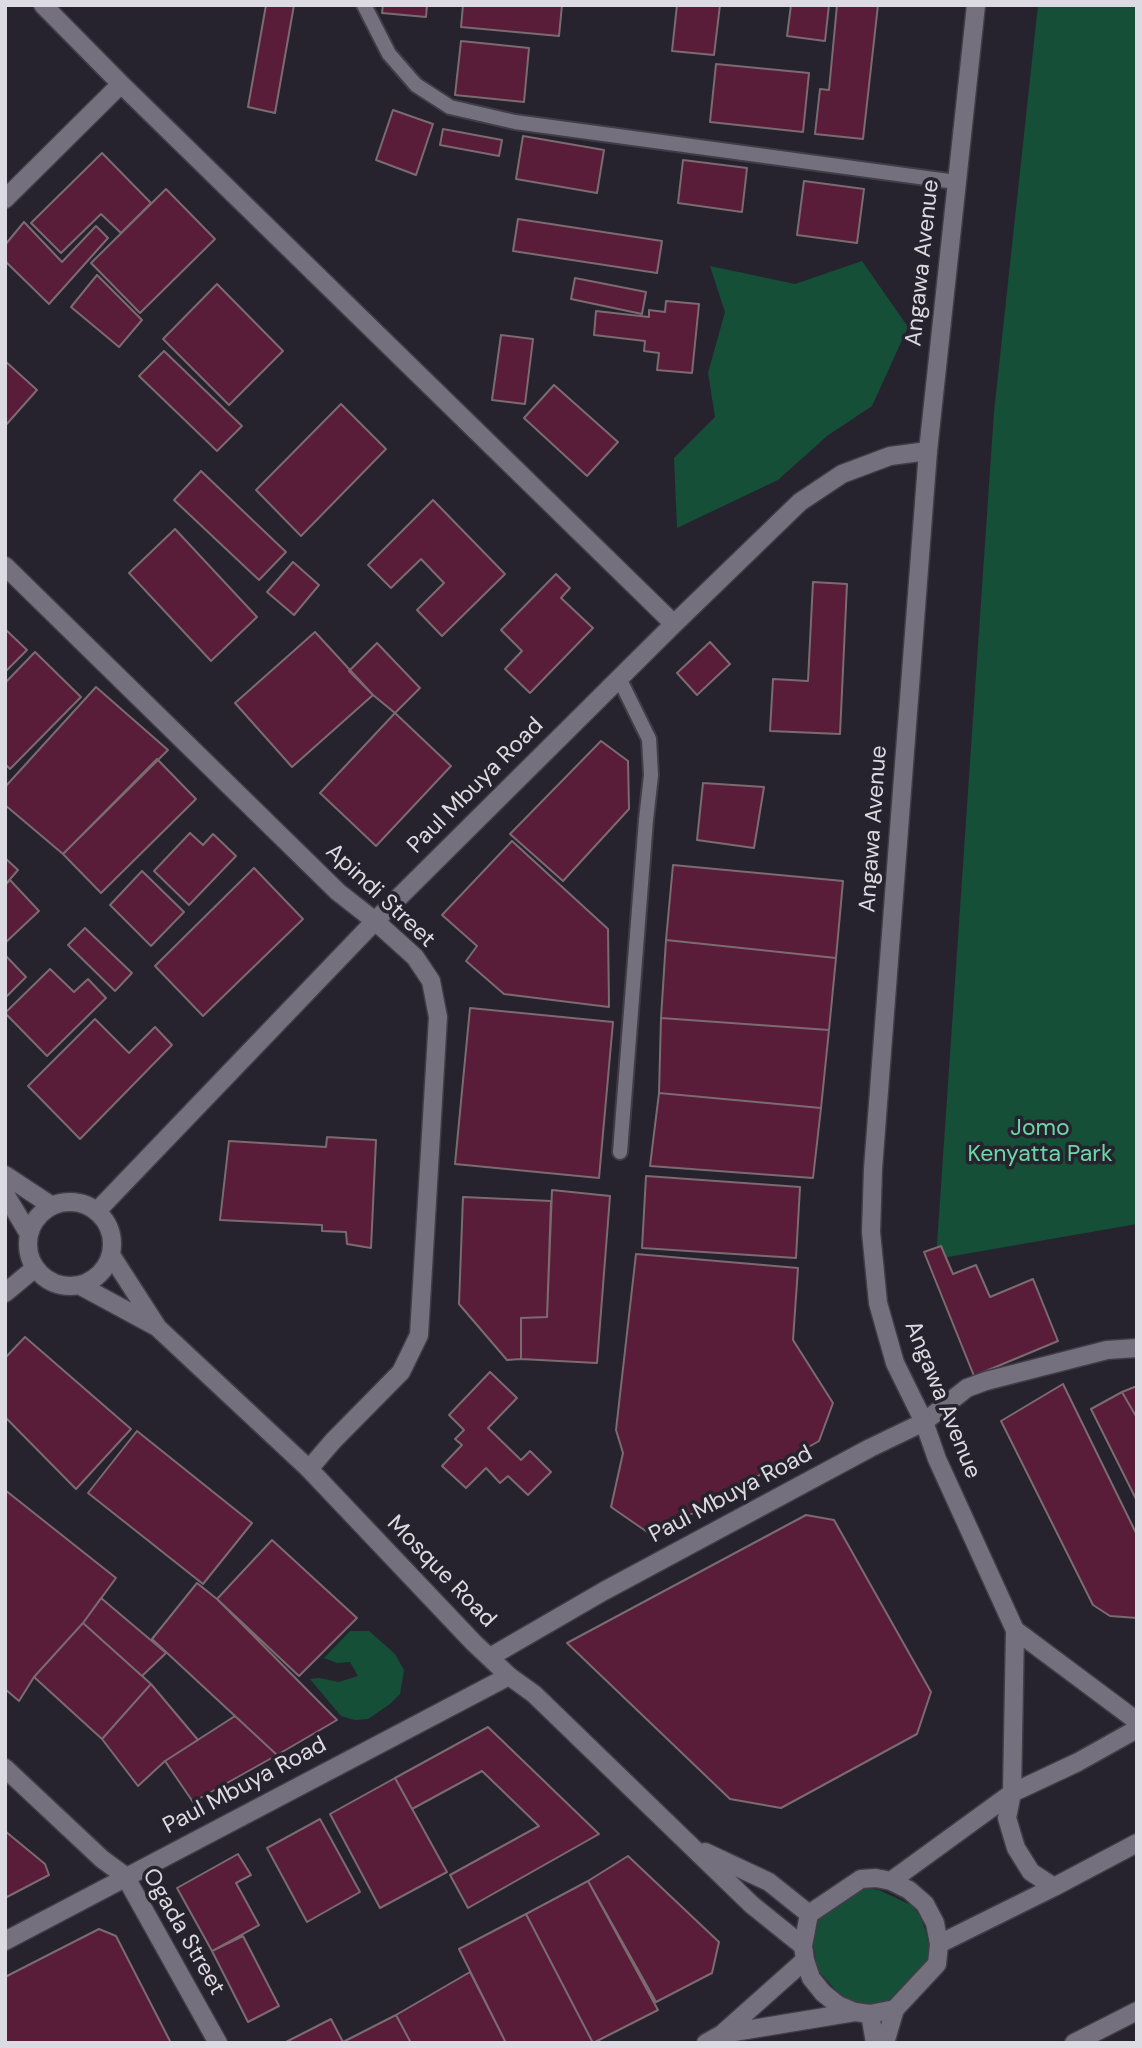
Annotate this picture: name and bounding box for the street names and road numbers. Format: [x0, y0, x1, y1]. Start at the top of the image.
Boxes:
street label: Angawa Avenue [901, 178, 945, 348]
street label: Paul Mbuya Road [402, 712, 550, 860]
street label: Angawa Avenue [854, 744, 894, 914]
street label: Apindi Street [320, 838, 440, 954]
street label: Angawa Avenue [898, 1317, 986, 1483]
street label: Paul Mbuya Road [645, 1440, 817, 1550]
street label: Mosque Road [381, 1510, 501, 1634]
street label: Paul Mbuya Road [159, 1731, 331, 1841]
street label: Ogada Street [136, 1864, 230, 2000]

